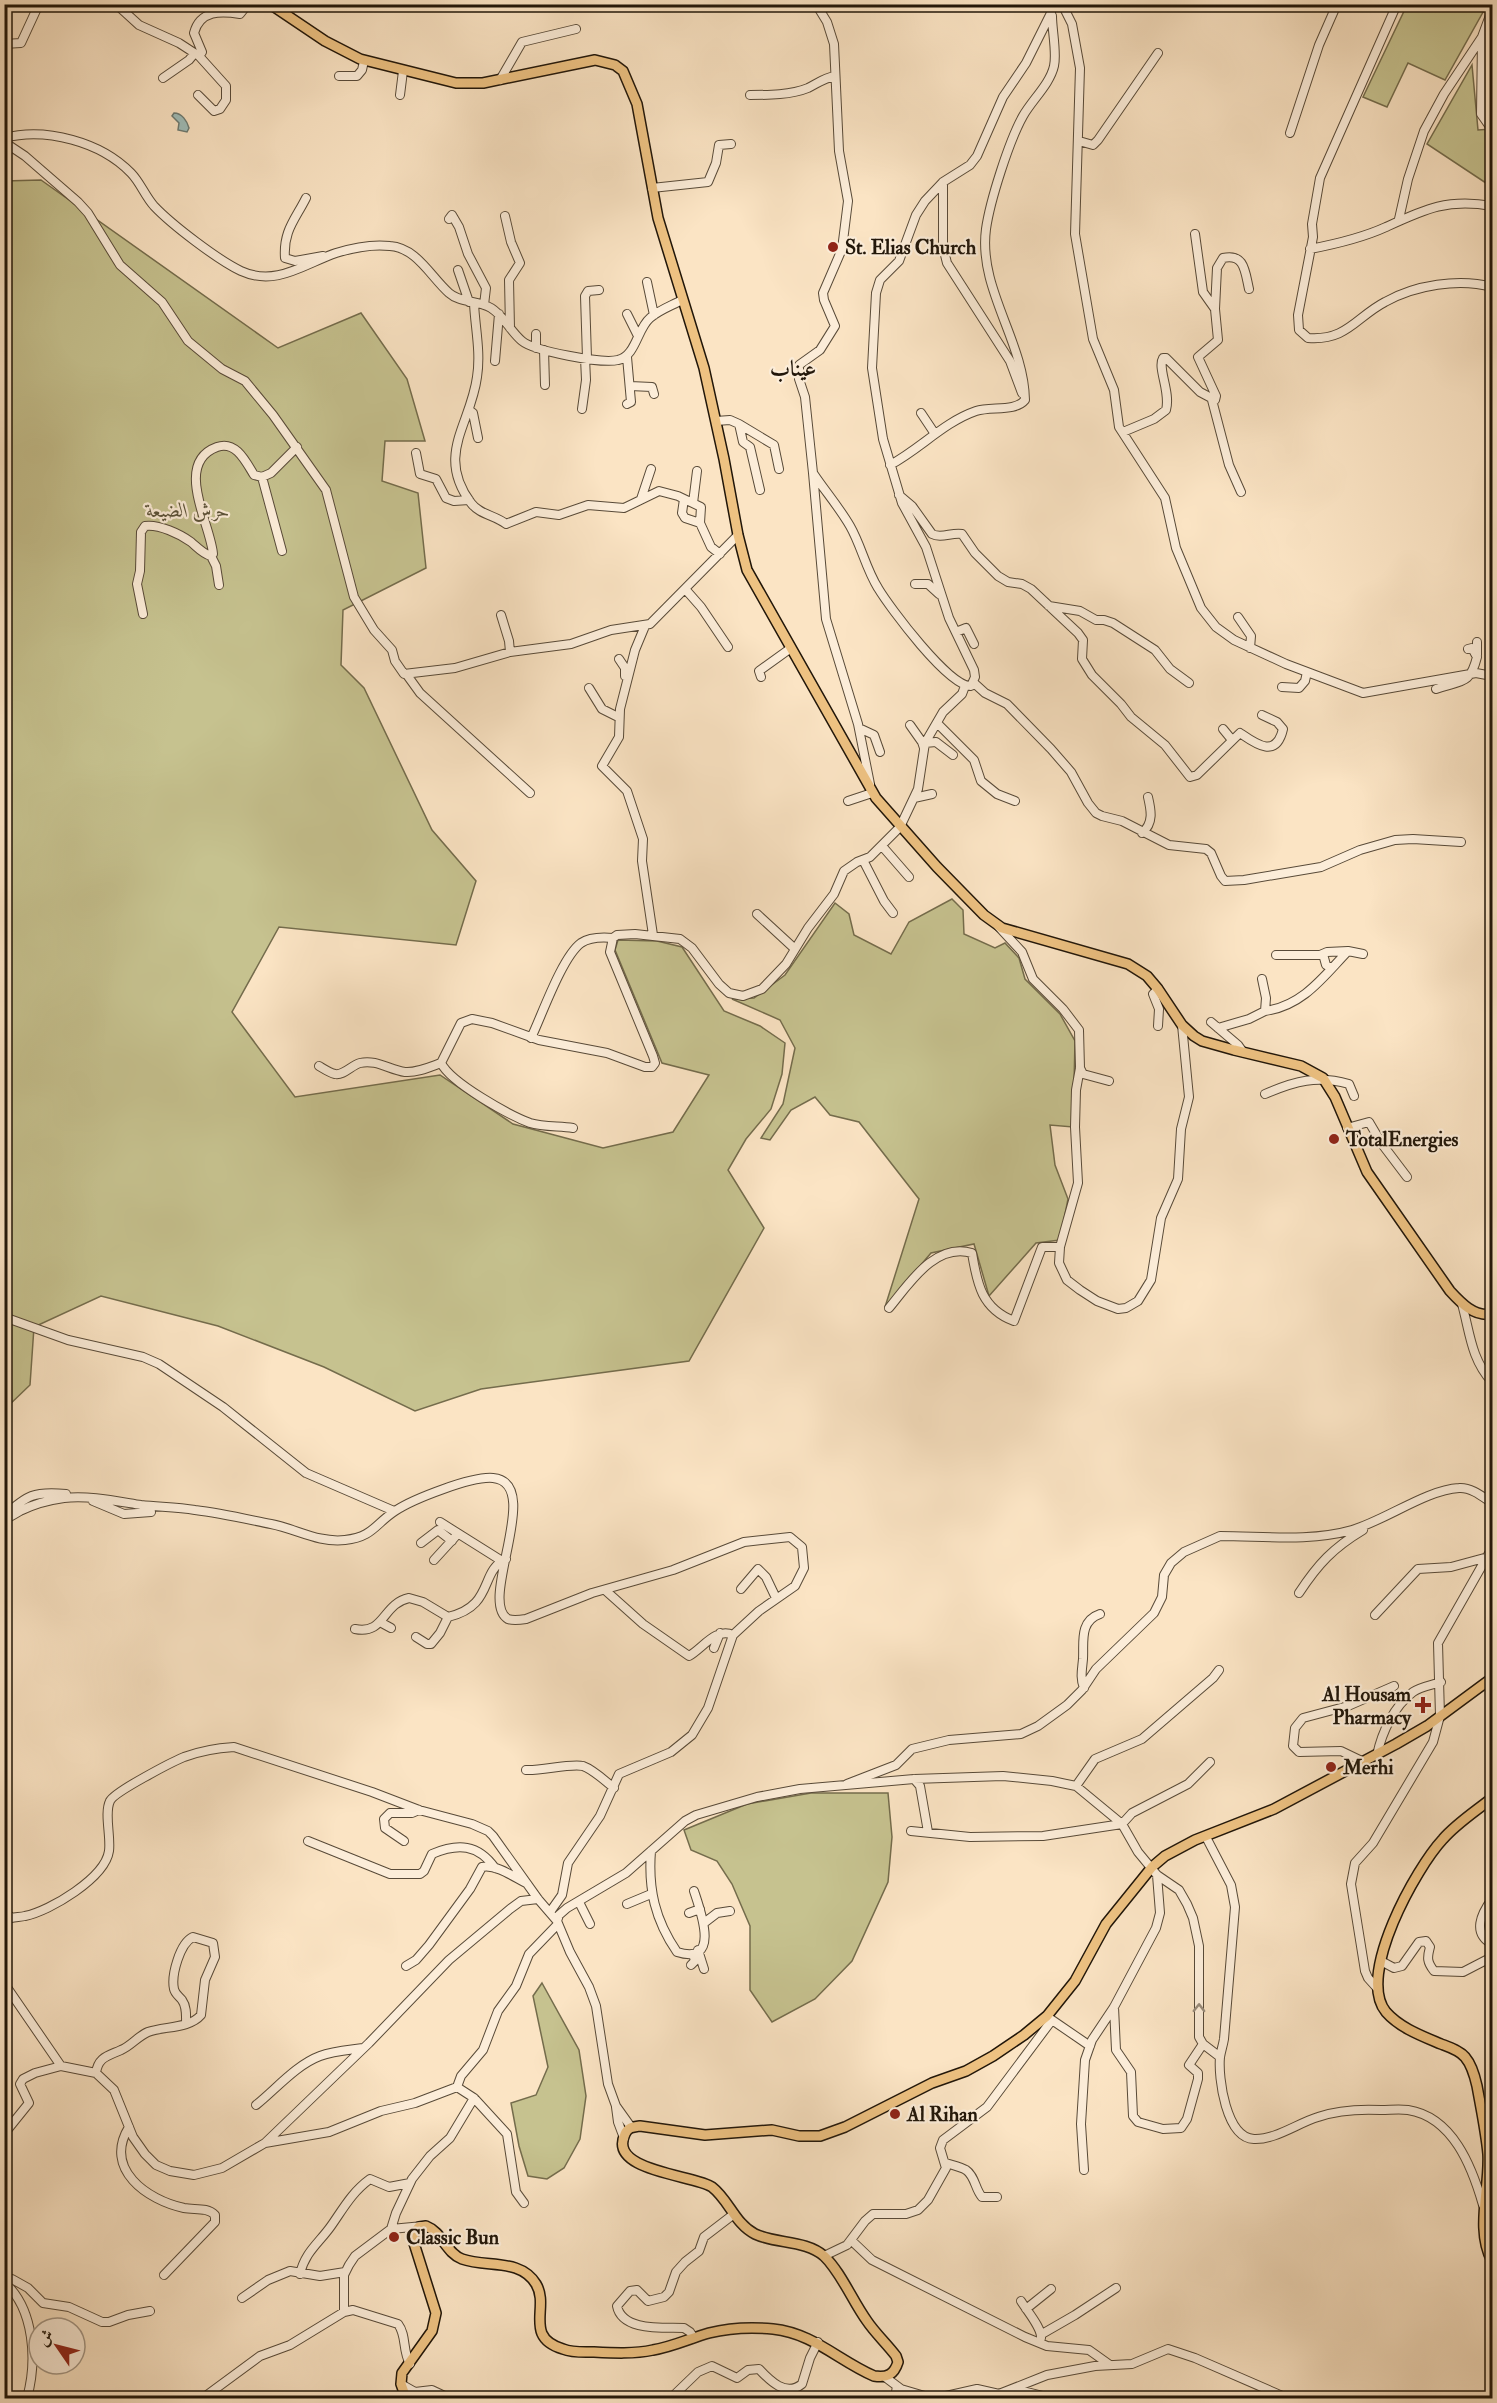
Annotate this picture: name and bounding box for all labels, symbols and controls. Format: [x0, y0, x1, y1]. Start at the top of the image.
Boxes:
place label: St. Elias Church [845, 235, 977, 260]
marker: St. Elias Church [826, 240, 840, 254]
district label: عيناب [770, 355, 816, 383]
park label: حرش الضيعة [144, 498, 230, 523]
place label: TotalEnergies [1345, 1127, 1459, 1153]
marker: TotalEnergies [1327, 1132, 1341, 1146]
place label: Al Housam Pharmacy [1321, 1682, 1412, 1731]
marker: Al Housam Pharmacy [1416, 1698, 1430, 1712]
place label: Merhi [1342, 1755, 1394, 1780]
marker: Merhi [1324, 1760, 1338, 1774]
one-way arrow [1193, 2004, 1205, 2013]
place label: Al Rihan [906, 2102, 978, 2127]
marker: Al Rihan [888, 2107, 902, 2121]
place label: Classic Bun [406, 2225, 500, 2250]
marker: Classic Bun [387, 2230, 401, 2244]
north arrow [27, 2316, 87, 2376]
text: ش [33, 2326, 58, 2350]

